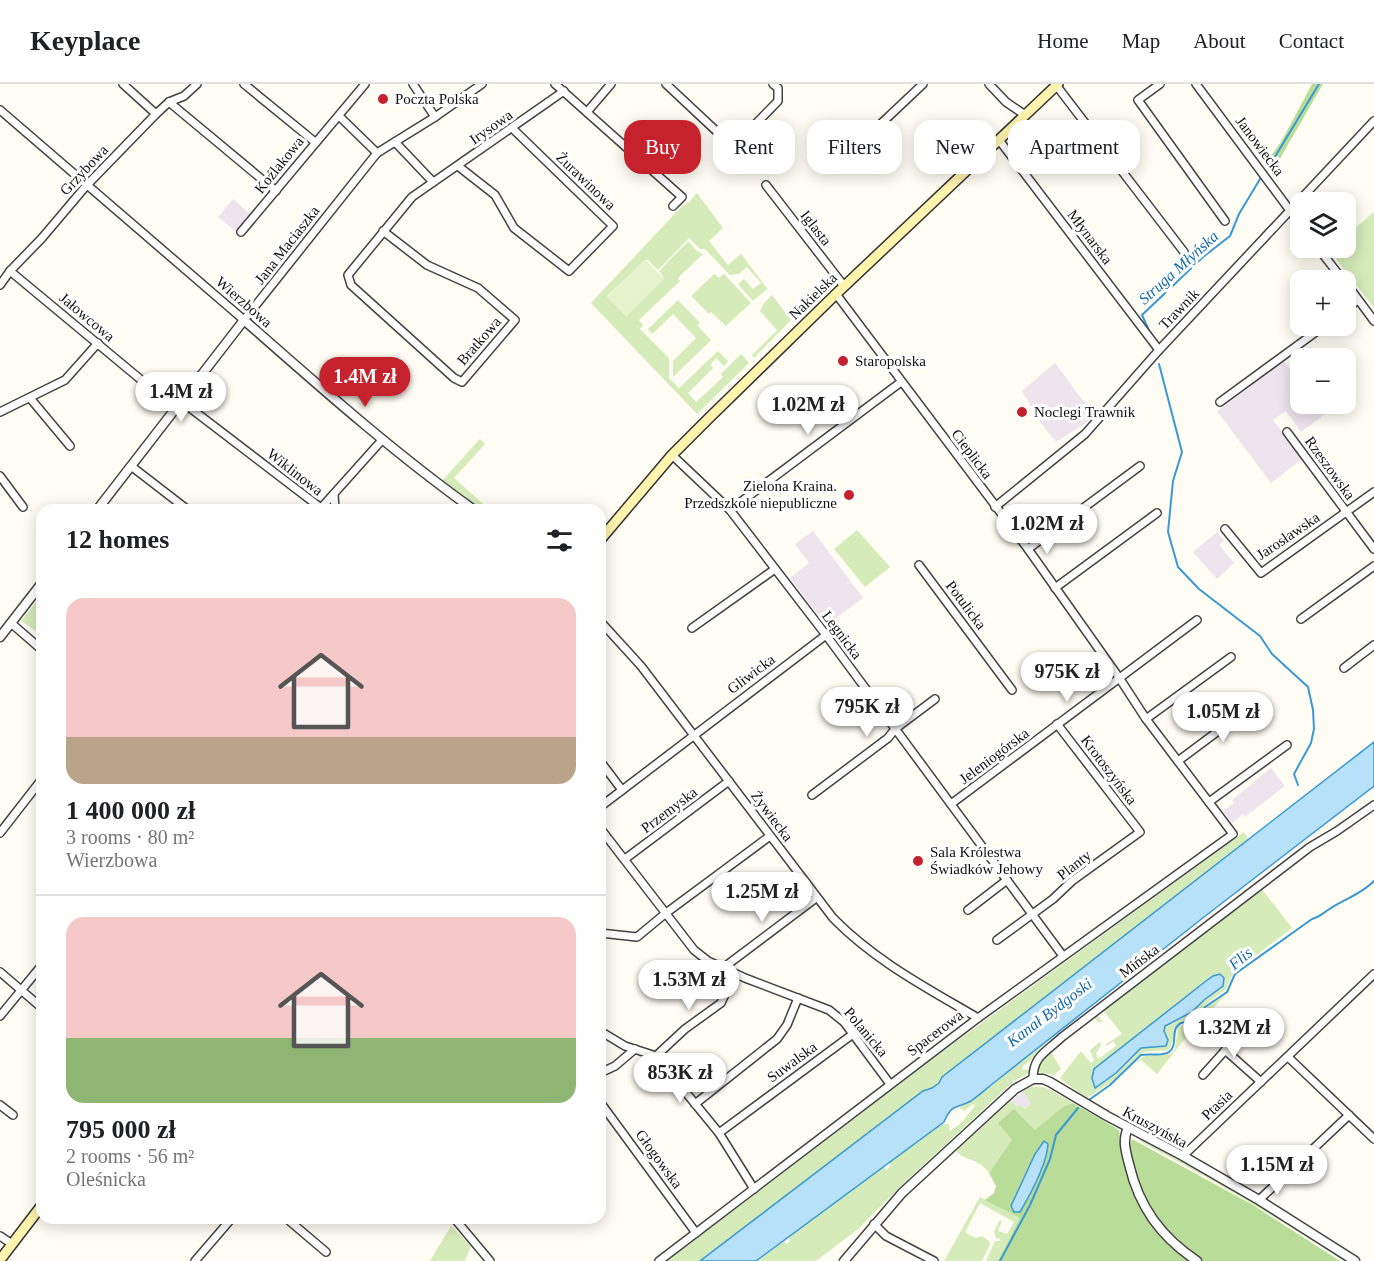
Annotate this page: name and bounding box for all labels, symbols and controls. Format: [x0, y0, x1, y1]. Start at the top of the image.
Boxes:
text: Keyplace [30, 25, 140, 56]
text: Home [1037, 29, 1089, 53]
text: Map [1122, 29, 1160, 53]
text: About [1193, 29, 1246, 53]
text: Contact [1279, 29, 1344, 53]
place label: Poczta Polska [395, 91, 479, 107]
marker: Poczta Polska [376, 92, 390, 106]
street label: Irysowa [467, 106, 516, 147]
street label: Janowiecka [1233, 113, 1288, 179]
chip: Buy [624, 120, 701, 174]
chip: Rent [713, 120, 795, 174]
chip: Filters [807, 120, 902, 174]
chip: New [914, 120, 996, 174]
chip: Apartment [1008, 120, 1140, 174]
street label: Koźlakowa [251, 133, 307, 197]
street label: Grzybowa [57, 141, 111, 198]
street label: Żurawinowa [553, 149, 619, 213]
map controls [1290, 192, 1356, 414]
button: layers [1290, 192, 1356, 258]
street label: Jana Maciaszka [252, 203, 323, 287]
street label: Iglasta [797, 207, 835, 249]
street label: Młynarska [1064, 207, 1116, 268]
water label: Struga Młyńska [1135, 227, 1222, 308]
street label: Nakielska [786, 269, 840, 323]
button: + [1290, 270, 1356, 336]
street label: Wierzbowa [213, 273, 275, 331]
street label: Trawnik [1156, 285, 1203, 333]
street label: Jałowcowa [56, 289, 118, 345]
street label: Bratkowa [454, 313, 504, 368]
button: − [1290, 348, 1356, 414]
place label: Staropolska [855, 353, 926, 369]
marker: Staropolska [836, 354, 850, 368]
pin: 1.4M zł [310, 357, 420, 408]
text: 1.4M zł [333, 365, 397, 387]
pin: 1.4M zł [126, 372, 236, 423]
text: 1.4M zł [149, 380, 213, 402]
pin: 1.02M zł [746, 385, 870, 436]
text: 1.02M zł [771, 393, 845, 415]
place label: Noclegi Trawnik [1034, 404, 1136, 420]
marker: Noclegi Trawnik [1015, 405, 1029, 419]
street label: Cieplicka [948, 426, 996, 482]
street label: Rzeszowska [1302, 433, 1358, 503]
street label: Wiklinowa [264, 445, 326, 499]
place label: Zielona Kraina. Przedszkole niepubliczne [684, 478, 837, 511]
marker: Zielona Kraina. Przedszkole niepubliczne [842, 488, 856, 502]
pin: 1.02M zł [985, 504, 1109, 555]
street label: Jarosławska [1253, 509, 1323, 563]
text: 1.02M zł [1010, 512, 1084, 534]
icon: filters [543, 524, 576, 557]
text: 12 homes [66, 525, 169, 554]
street label: Potulicka [943, 578, 990, 633]
street label: Legnicka [819, 608, 865, 662]
icon: home [267, 637, 375, 745]
street label: Gliwicka [724, 651, 778, 697]
pin: 975K zł [1012, 652, 1122, 703]
text: 975K zł [1035, 660, 1100, 682]
pin: 795K zł [812, 687, 922, 738]
pin: 1.05M zł [1161, 692, 1285, 743]
text: 795K zł [835, 695, 900, 717]
text: 1.05M zł [1186, 700, 1260, 722]
street label: Jeleniogórska [956, 725, 1032, 787]
street label: Krotoszyńska [1078, 732, 1140, 808]
street label: Przemyska [638, 784, 700, 836]
street label: Żywiecka [748, 788, 796, 845]
text: 1 400 000 zł [66, 796, 195, 825]
text: 3 rooms · 80 m² [66, 826, 194, 848]
place label: Sala Królestwa Świadków Jehowy [930, 844, 1043, 877]
street label: Planty [1054, 847, 1094, 883]
text: Wierzbowa [66, 849, 157, 871]
marker: Sala Królestwa Świadków Jehowy [911, 854, 925, 868]
pin: 1.25M zł [700, 872, 824, 923]
text: 1.25M zł [725, 880, 799, 902]
street label: Mińska [1116, 941, 1162, 981]
water label: Flis [1225, 944, 1255, 974]
icon: home [267, 956, 375, 1064]
pin: 1.53M zł [627, 960, 751, 1011]
text: 1.53M zł [652, 968, 726, 990]
water label: Kanał Bydgoski [1003, 975, 1096, 1051]
street label: Polanicka [841, 1004, 891, 1060]
street label: Spacerowa [904, 1007, 966, 1059]
pin: 1.32M zł [1172, 1008, 1296, 1059]
text: 1.32M zł [1197, 1016, 1271, 1038]
street label: Suwalska [764, 1038, 820, 1085]
pin: 853K zł [625, 1053, 735, 1104]
text: 853K zł [648, 1061, 713, 1083]
street label: Ptasia [1199, 1087, 1236, 1123]
street label: Kruszyńska [1120, 1103, 1190, 1151]
text: 795 000 zł [66, 1115, 176, 1144]
street label: Głogowska [632, 1127, 686, 1192]
text: 2 rooms · 56 m² [66, 1145, 194, 1167]
pin: 1.15M zł [1215, 1145, 1339, 1196]
text: 1.15M zł [1240, 1153, 1314, 1175]
text: Oleśnicka [66, 1168, 146, 1190]

